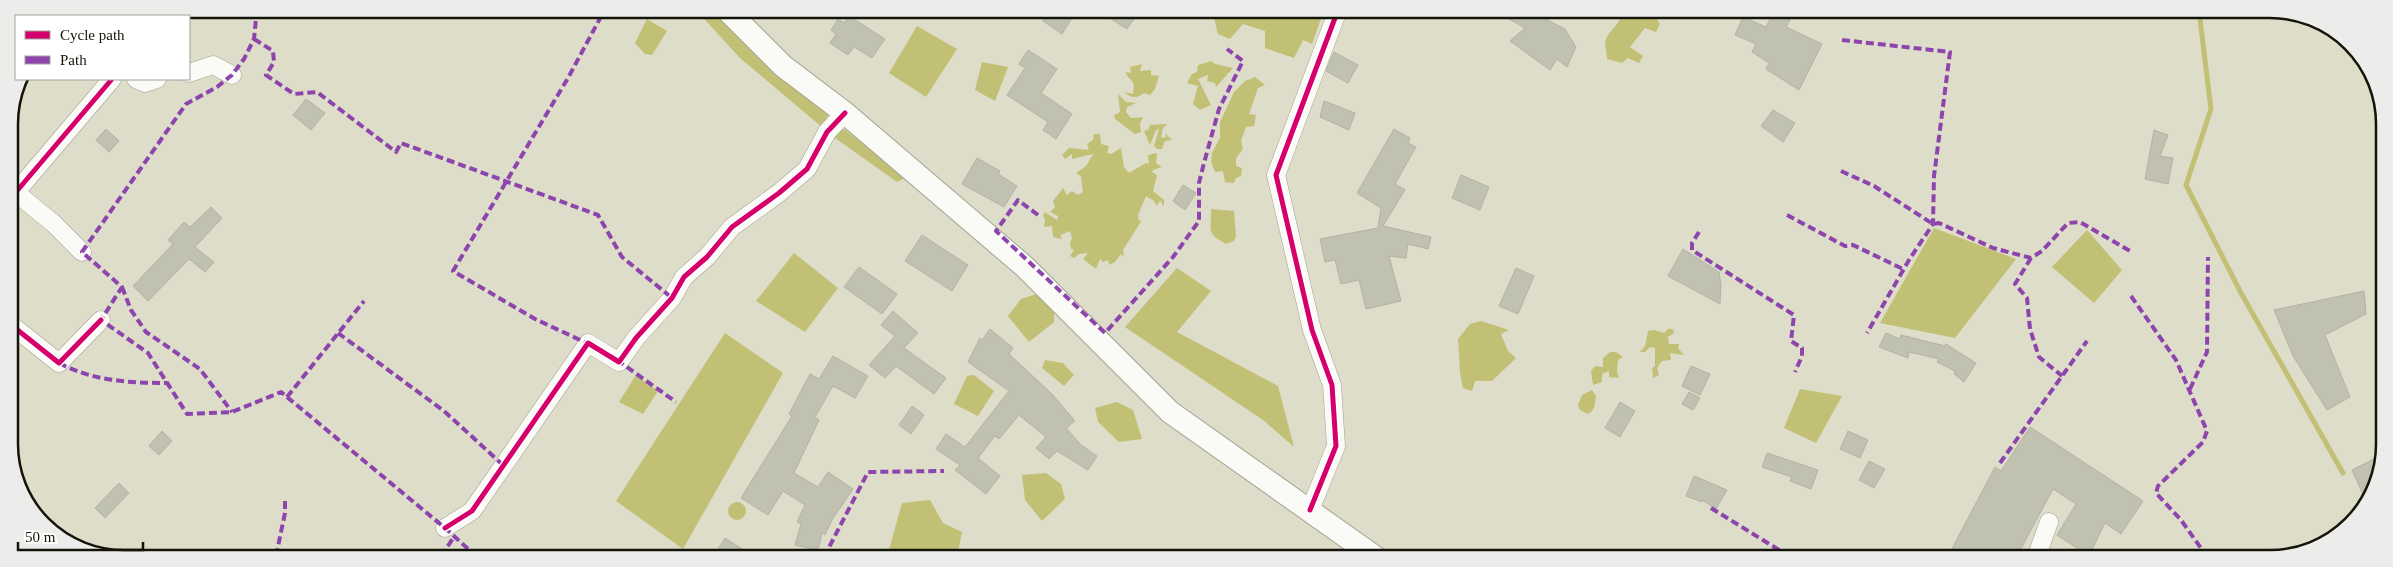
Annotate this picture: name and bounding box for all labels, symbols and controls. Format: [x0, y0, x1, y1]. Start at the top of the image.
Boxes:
legend [15, 15, 190, 80]
text: Cycle path [60, 27, 125, 43]
text: Path [60, 52, 87, 68]
scale bar [18, 520, 142, 552]
text: 50 m [25, 529, 56, 545]

